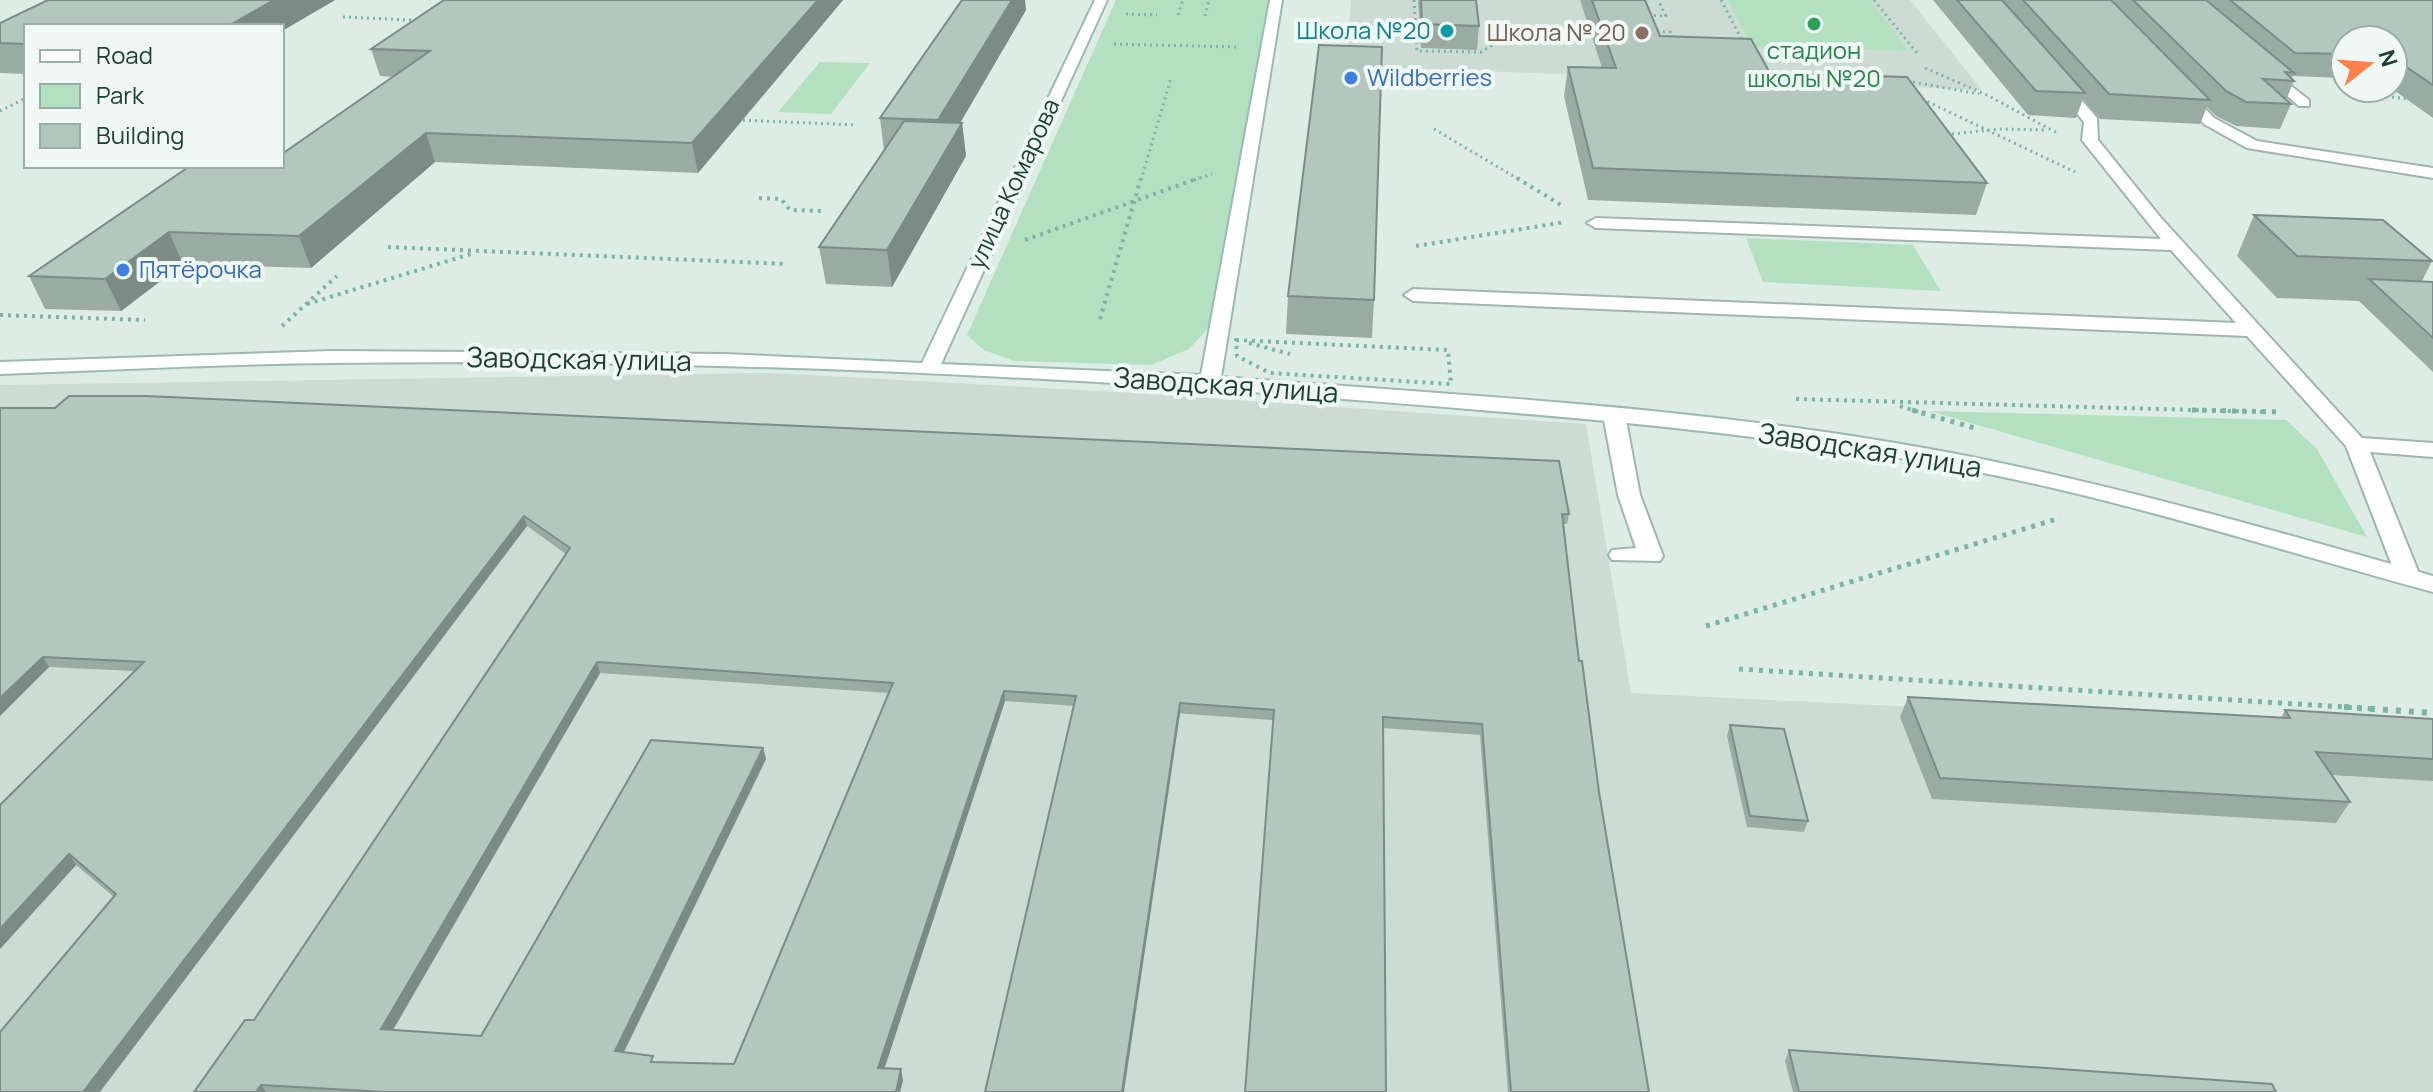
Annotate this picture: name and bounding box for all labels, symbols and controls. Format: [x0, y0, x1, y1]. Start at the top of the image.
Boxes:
place label: Школа №20 [1297, 13, 1431, 46]
place label: Школа № 20 [1487, 15, 1626, 48]
marker: стадион школы №20 [1805, 15, 1823, 33]
marker: Школа №20 [1438, 22, 1456, 40]
legend [24, 24, 284, 168]
marker: Школа № 20 [1633, 24, 1651, 42]
north arrow [2329, 24, 2409, 104]
place label: стадион школы №20 [1747, 33, 1881, 94]
text: Road [96, 38, 153, 71]
text: N [2371, 46, 2405, 70]
place label: Wildberries [1367, 60, 1492, 93]
marker: Wildberries [1342, 69, 1360, 87]
text: Park [96, 78, 145, 111]
street label: улица Комарова [959, 93, 1067, 274]
text: Building [96, 118, 184, 151]
place label: Пятёрочка [139, 252, 262, 285]
marker: Пятёрочка [114, 261, 132, 279]
street label: Заводская улица [466, 337, 692, 379]
street label: Заводская улица [1112, 357, 1340, 411]
street label: Заводская улица [1756, 413, 1985, 485]

